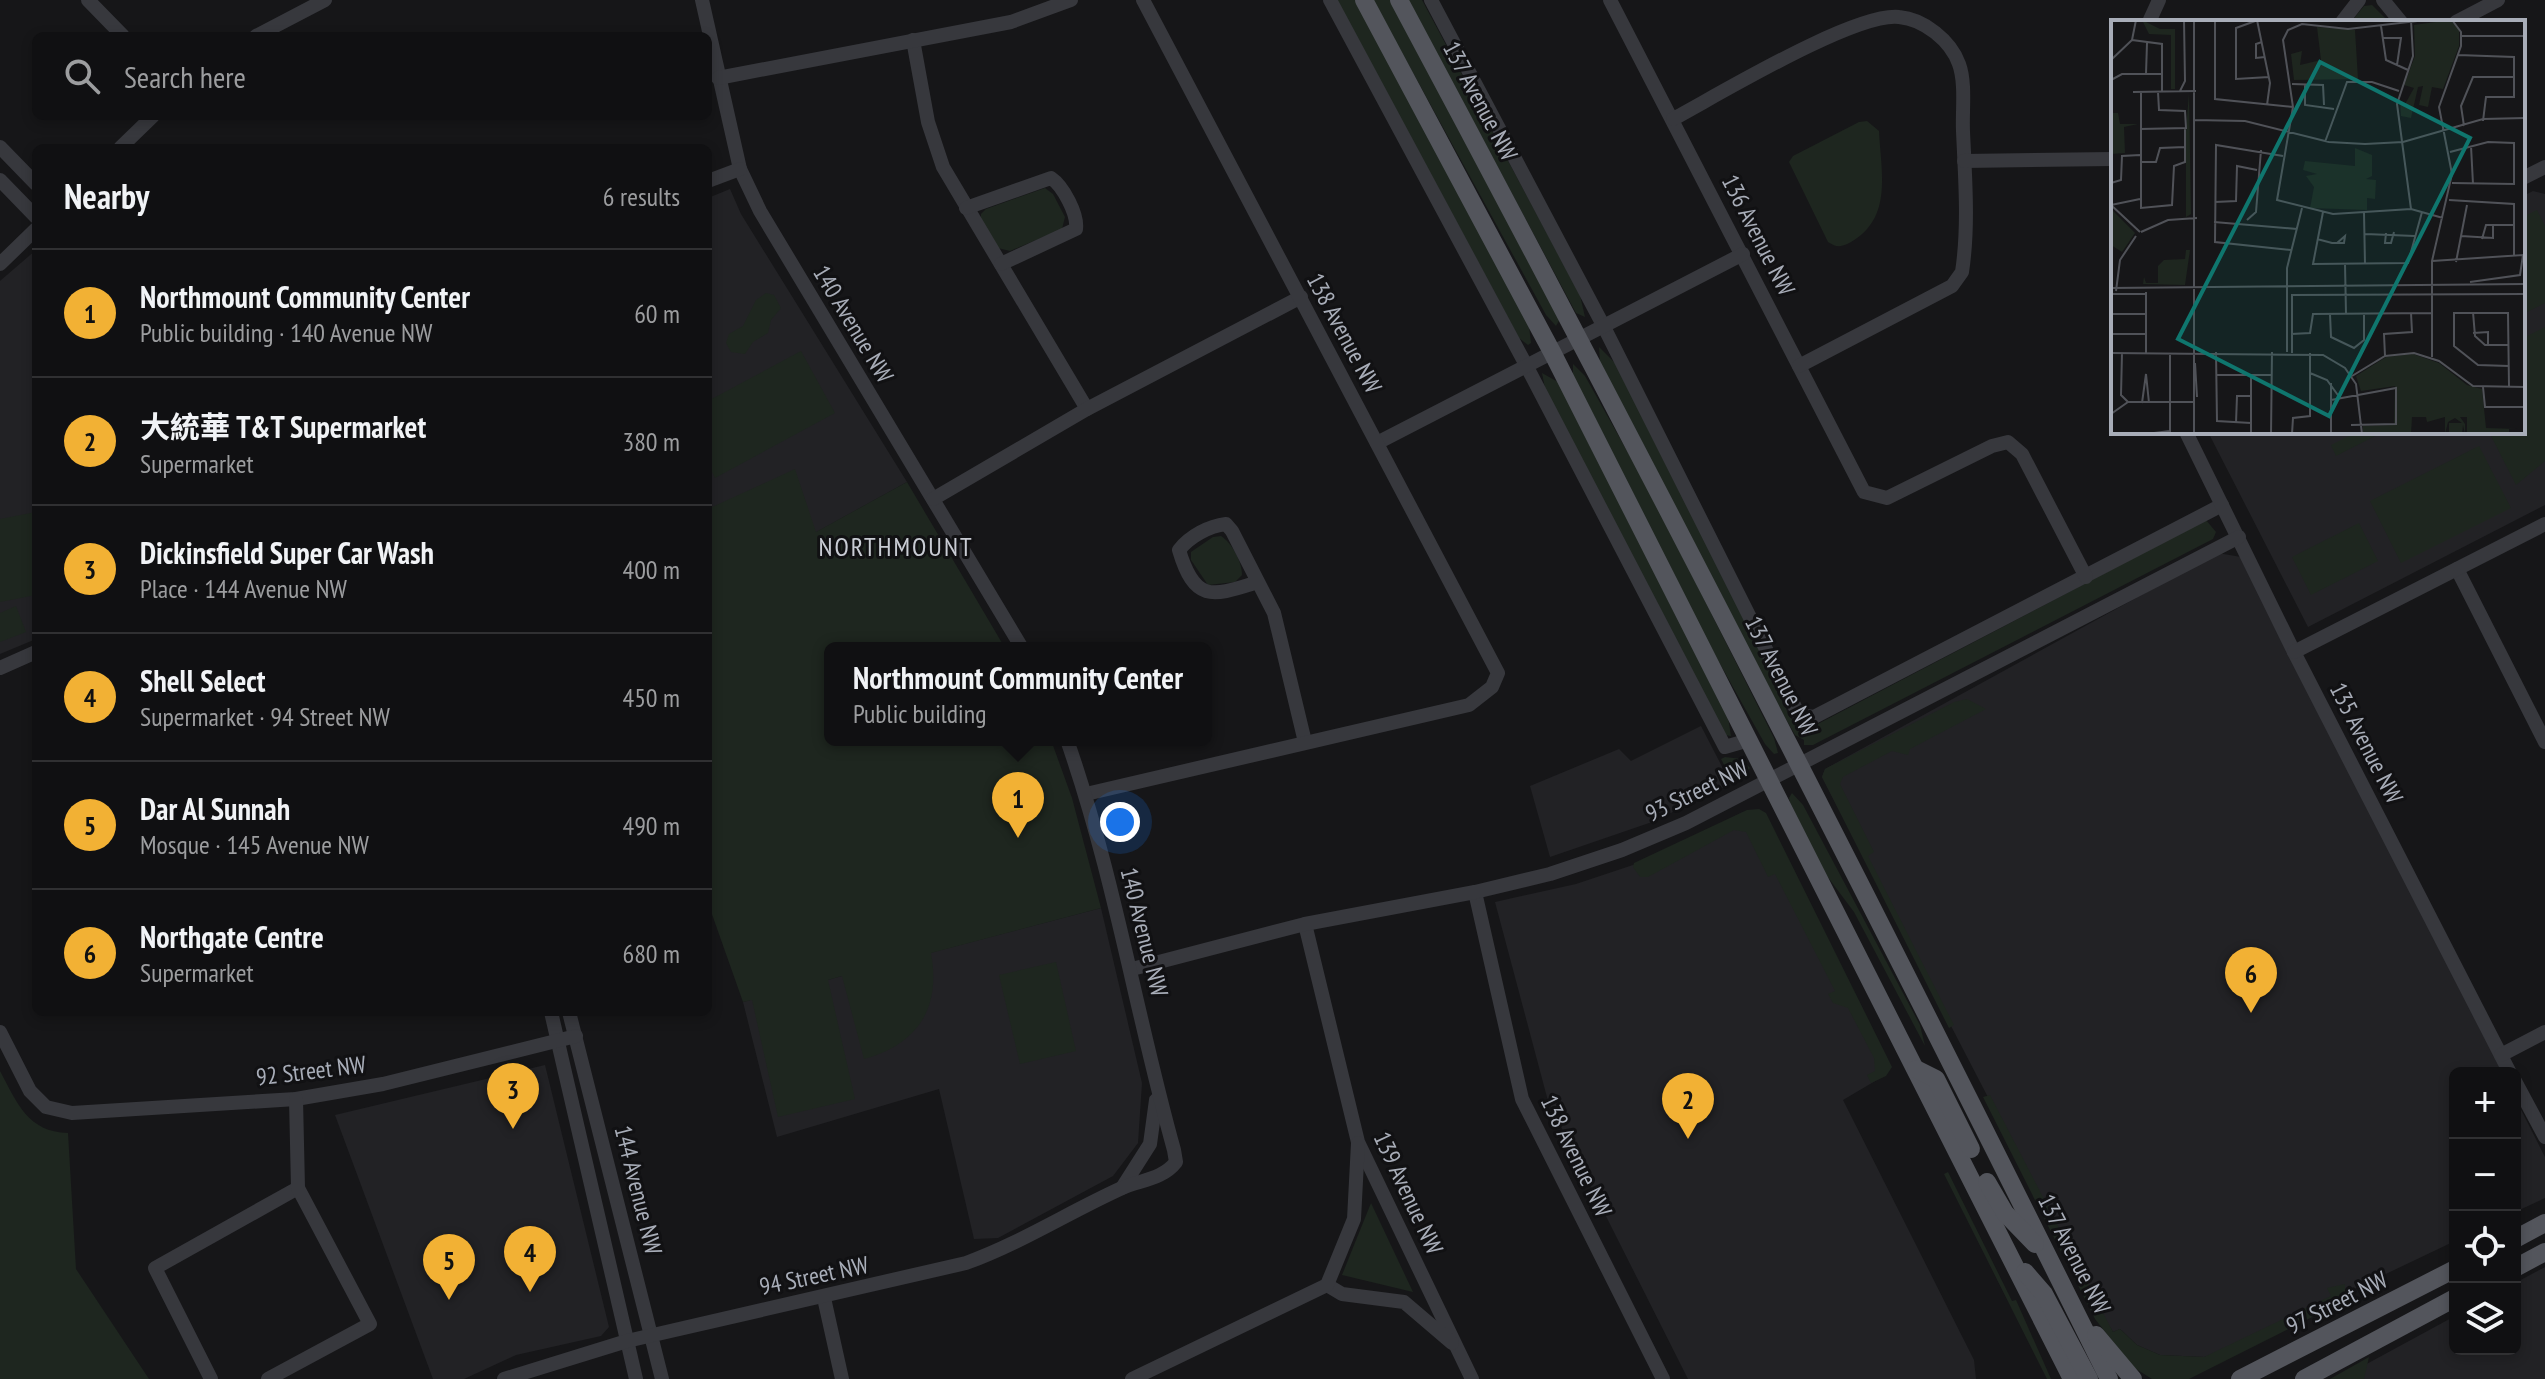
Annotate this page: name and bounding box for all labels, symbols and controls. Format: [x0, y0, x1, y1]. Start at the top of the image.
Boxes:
inset map [2111, 20, 2525, 434]
search box [32, 32, 712, 120]
street label: 137 Avenue NW [1436, 36, 1525, 166]
icon: search [60, 54, 104, 98]
text: Search here [124, 57, 246, 96]
street label: 136 Avenue NW [1715, 169, 1802, 300]
text: Nearby [64, 174, 149, 218]
text: 6 results [603, 180, 680, 213]
street label: 140 Avenue NW [806, 259, 901, 388]
street label: 138 Avenue NW [1300, 267, 1389, 398]
text: Northmount Community Center [140, 277, 470, 316]
text: 1 [84, 297, 96, 330]
text: 60 m [634, 297, 680, 330]
text: Public building · 140 Avenue NW [140, 316, 433, 349]
text: 大統華 T&T Supermarket [140, 407, 426, 446]
text: 2 [84, 425, 96, 458]
text: 380 m [622, 425, 680, 458]
text: Supermarket [140, 447, 254, 480]
district label: NORTHMOUNT [818, 530, 974, 563]
text: Dickinsfield Super Car Wash [140, 533, 434, 572]
text: 3 [84, 553, 96, 586]
text: 400 m [622, 553, 680, 586]
text: Place · 144 Avenue NW [140, 572, 347, 605]
street label: 137 Avenue NW [1738, 611, 1825, 741]
popup [824, 642, 1212, 746]
text: Northmount Community Center [853, 658, 1183, 697]
text: Shell Select [140, 661, 266, 700]
street label: 135 Avenue NW [2323, 677, 2410, 808]
text: 4 [84, 681, 96, 714]
text: 450 m [622, 681, 680, 714]
text: Public building [853, 697, 986, 730]
text: Supermarket · 94 Street NW [140, 700, 390, 733]
street label: 93 Street NW [1640, 752, 1753, 829]
pin: 1 [992, 772, 1044, 838]
text: Dar Al Sunnah [140, 789, 290, 828]
your location [1100, 802, 1140, 842]
text: 5 [84, 809, 96, 842]
text: 490 m [622, 809, 680, 842]
text: Mosque · 145 Avenue NW [140, 828, 369, 861]
street label: 140 Avenue NW [1114, 864, 1175, 1000]
text: Northgate Centre [140, 917, 324, 956]
text: 6 [84, 937, 96, 970]
text: 680 m [622, 937, 680, 970]
pin: 6 [2225, 947, 2277, 1013]
text: Supermarket [140, 956, 254, 989]
street label: 92 Street NW [254, 1048, 368, 1093]
pin: 3 [487, 1063, 539, 1129]
map controls [2449, 1067, 2521, 1355]
button: + [2449, 1067, 2521, 1139]
pin: 2 [1662, 1073, 1714, 1139]
street label: 138 Avenue NW [1534, 1090, 1619, 1222]
street label: 144 Avenue NW [608, 1122, 669, 1258]
street label: 139 Avenue NW [1367, 1127, 1450, 1259]
button: − [2449, 1139, 2521, 1211]
street label: 137 Avenue NW [2031, 1189, 2118, 1319]
button: locate [2449, 1211, 2521, 1283]
pin: 4 [504, 1226, 556, 1292]
pin: 5 [423, 1234, 475, 1300]
street label: 94 Street NW [757, 1249, 871, 1302]
street label: 97 Street NW [2281, 1264, 2393, 1341]
button: layers [2449, 1283, 2521, 1355]

